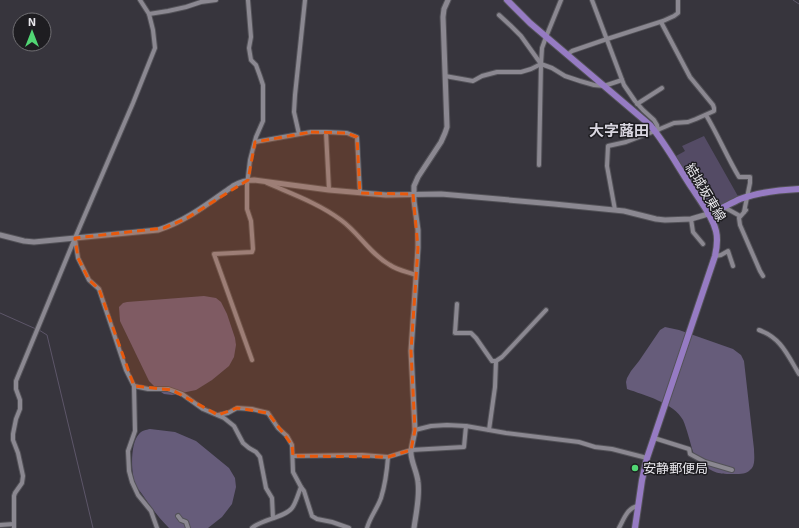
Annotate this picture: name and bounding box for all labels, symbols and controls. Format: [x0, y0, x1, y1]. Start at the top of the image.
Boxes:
north arrow [12, 12, 52, 52]
text: N [28, 15, 36, 28]
district label: 大字蕗田 [589, 121, 649, 139]
street label: 結城坂東線 [682, 160, 730, 224]
place label: 安静郵便局 [643, 460, 708, 476]
marker: 安静郵便局 [630, 463, 640, 473]

